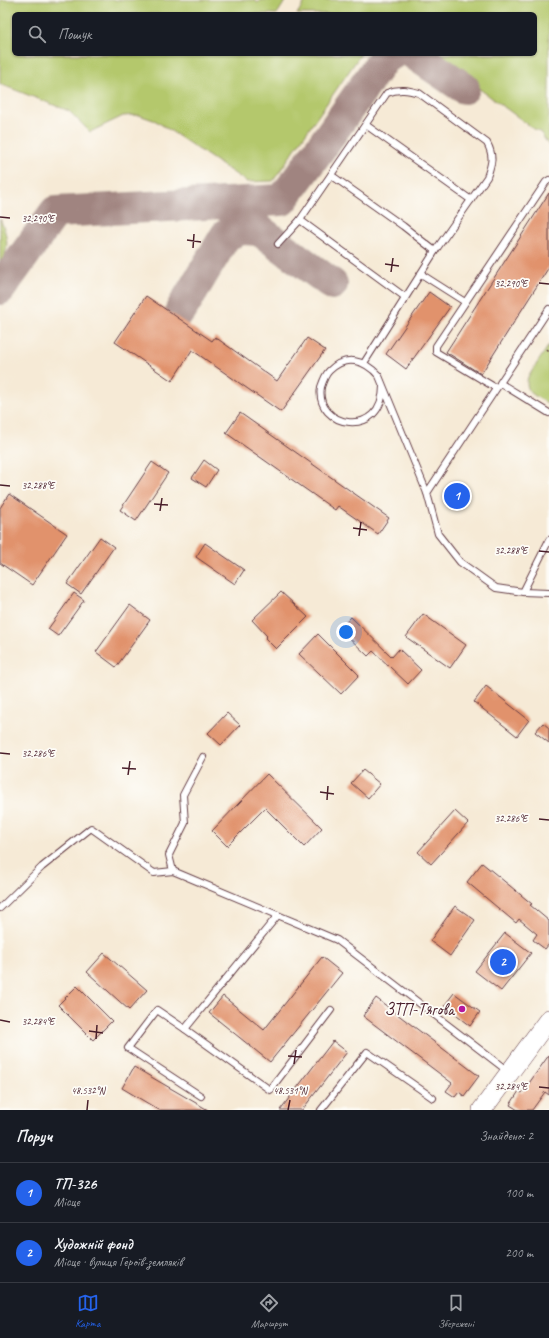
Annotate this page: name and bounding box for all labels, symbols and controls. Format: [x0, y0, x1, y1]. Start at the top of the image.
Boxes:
search box [12, 12, 537, 56]
icon: search [26, 23, 48, 45]
text: Пошук [58, 25, 91, 44]
text: 32.290°E [22, 212, 56, 225]
text: 32.290°E [495, 277, 529, 290]
text: 32.288°E [22, 479, 56, 492]
pin: 1 [444, 481, 470, 511]
text: 32.288°E [495, 544, 529, 557]
your location [336, 622, 356, 642]
text: 32.286°E [22, 747, 56, 760]
text: 32.286°E [495, 812, 529, 825]
pin: 2 [490, 947, 516, 977]
place label: ЗТП-Тягова [385, 999, 456, 1020]
marker: ЗТП-Тягова [457, 1004, 467, 1014]
text: 32.284°E [22, 1015, 56, 1028]
text: 32.284°E [495, 1080, 529, 1093]
text: 48.532°N [71, 1084, 107, 1097]
text: 48.531°N [273, 1084, 309, 1097]
text: Поруч [16, 1126, 52, 1147]
text: Знайдено: 2 [479, 1128, 533, 1144]
text: ТП-326 [54, 1175, 96, 1194]
text: 1 [26, 1185, 32, 1201]
text: 100 m [505, 1185, 533, 1201]
text: Місце [54, 1194, 80, 1210]
text: Художній фонд [54, 1235, 133, 1254]
text: 2 [26, 1245, 32, 1261]
text: 200 m [505, 1245, 533, 1261]
text: Місце · вулиця Героїв-земляків [54, 1254, 182, 1270]
tab: Карта [75, 1292, 100, 1330]
tab: Маршрут [251, 1292, 287, 1330]
tab: Збережені [438, 1292, 474, 1330]

